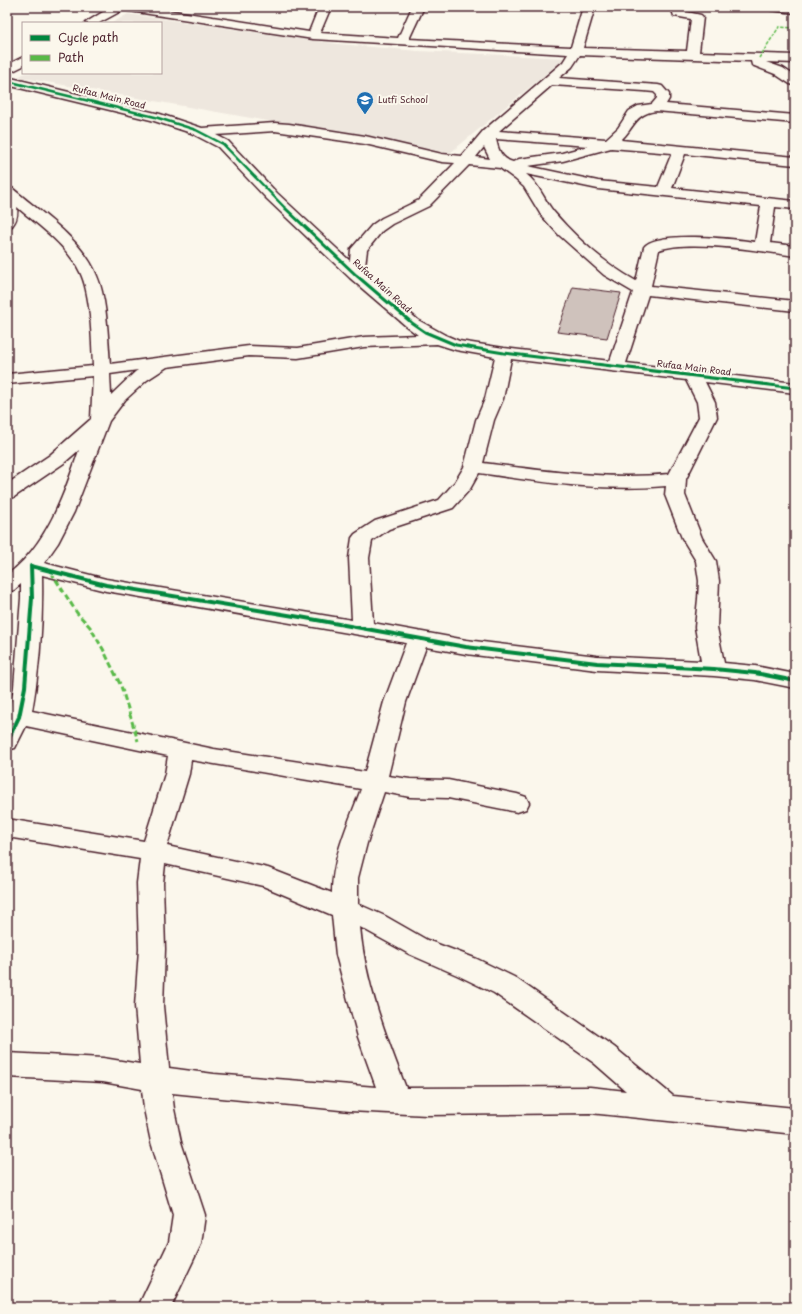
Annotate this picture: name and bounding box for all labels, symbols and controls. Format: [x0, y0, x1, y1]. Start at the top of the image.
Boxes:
legend [22, 22, 162, 74]
text: Cycle path [58, 28, 119, 46]
text: Path [58, 48, 84, 66]
street label: Rufaa Main Road [71, 80, 147, 112]
school or university icon: Lutfi School [355, 90, 375, 115]
place label: Lutfi School [378, 92, 428, 106]
street label: Rufaa Main Road [350, 255, 415, 316]
street label: Rufaa Main Road [656, 355, 732, 379]

